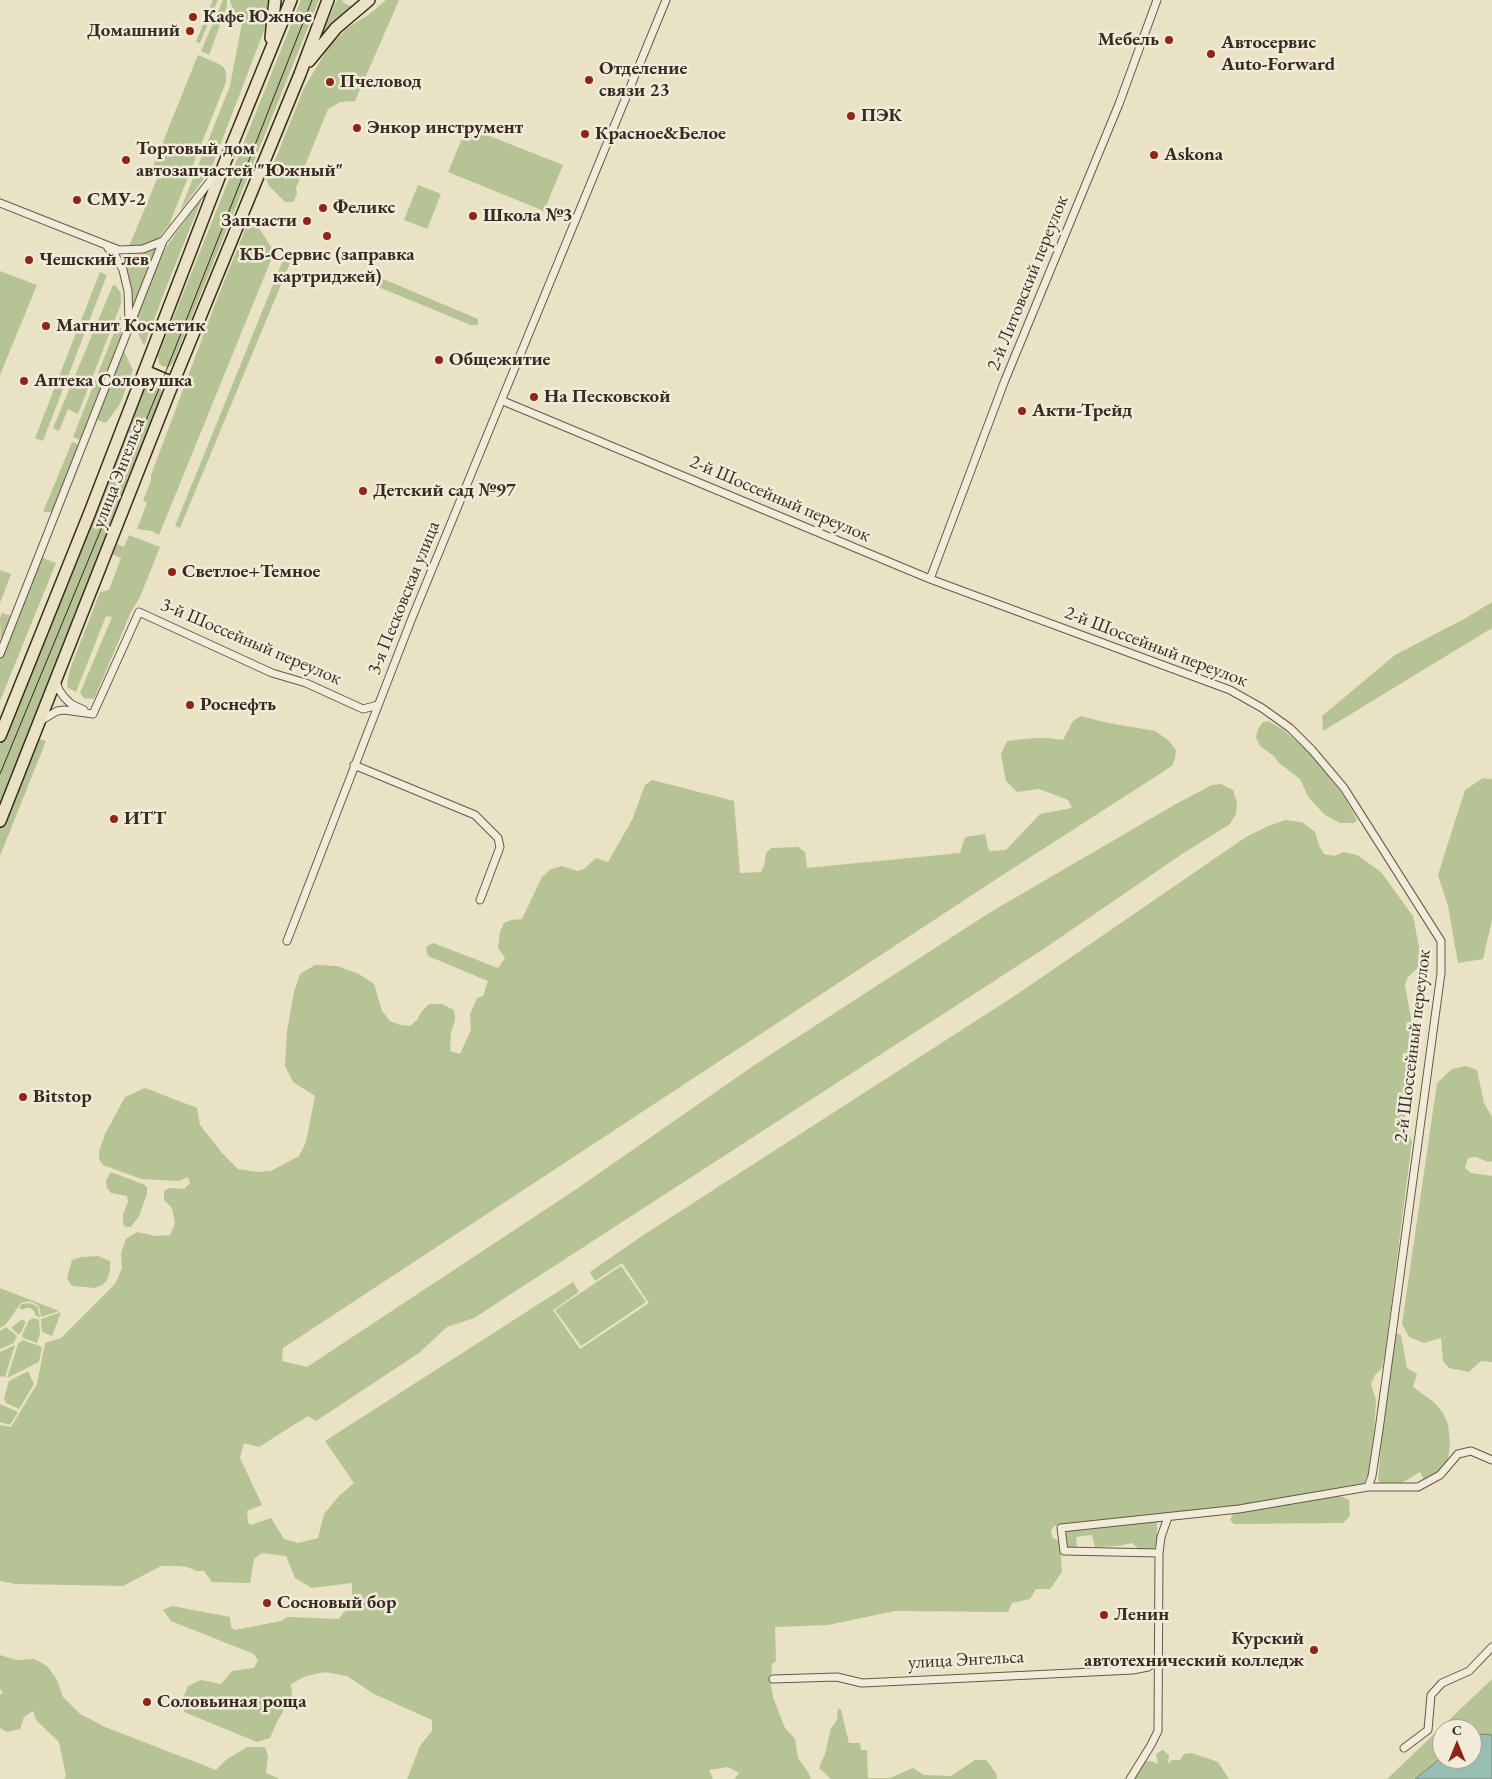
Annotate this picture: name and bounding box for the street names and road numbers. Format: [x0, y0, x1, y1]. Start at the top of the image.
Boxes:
street label: 2-й Литовский переулок [982, 192, 1074, 374]
street label: улица Энгельса [87, 415, 151, 531]
street label: 2-й Шоссейный переулок [686, 451, 874, 547]
street label: 3-я Песковская улица [363, 518, 445, 678]
street label: 3-й Шоссейный переулок [157, 594, 345, 690]
street label: 2-й Шоссейный переулок [1061, 602, 1251, 692]
street label: 2-й Шоссейный переулок [1390, 948, 1436, 1144]
street label: улица Энгельса [907, 1646, 1025, 1674]

